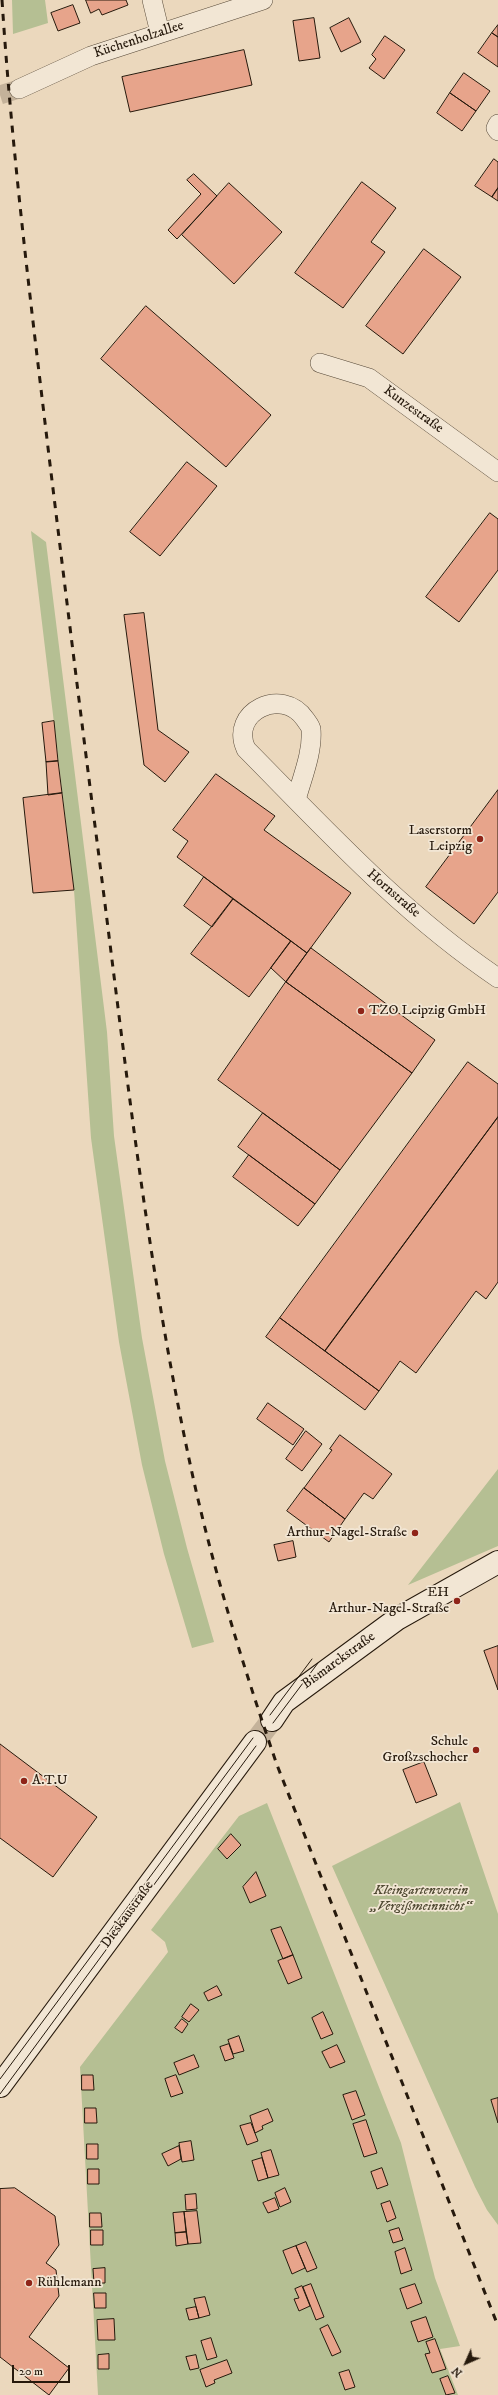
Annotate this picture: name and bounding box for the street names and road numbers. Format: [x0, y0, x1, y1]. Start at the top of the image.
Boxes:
street label: Küchenholzallee [92, 18, 186, 62]
street label: Kunzestraße [380, 383, 446, 437]
street label: Hornstraße [363, 866, 423, 922]
street label: Bismarckstraße [299, 1629, 379, 1693]
street label: Dieskaustraße [98, 1878, 158, 1952]

